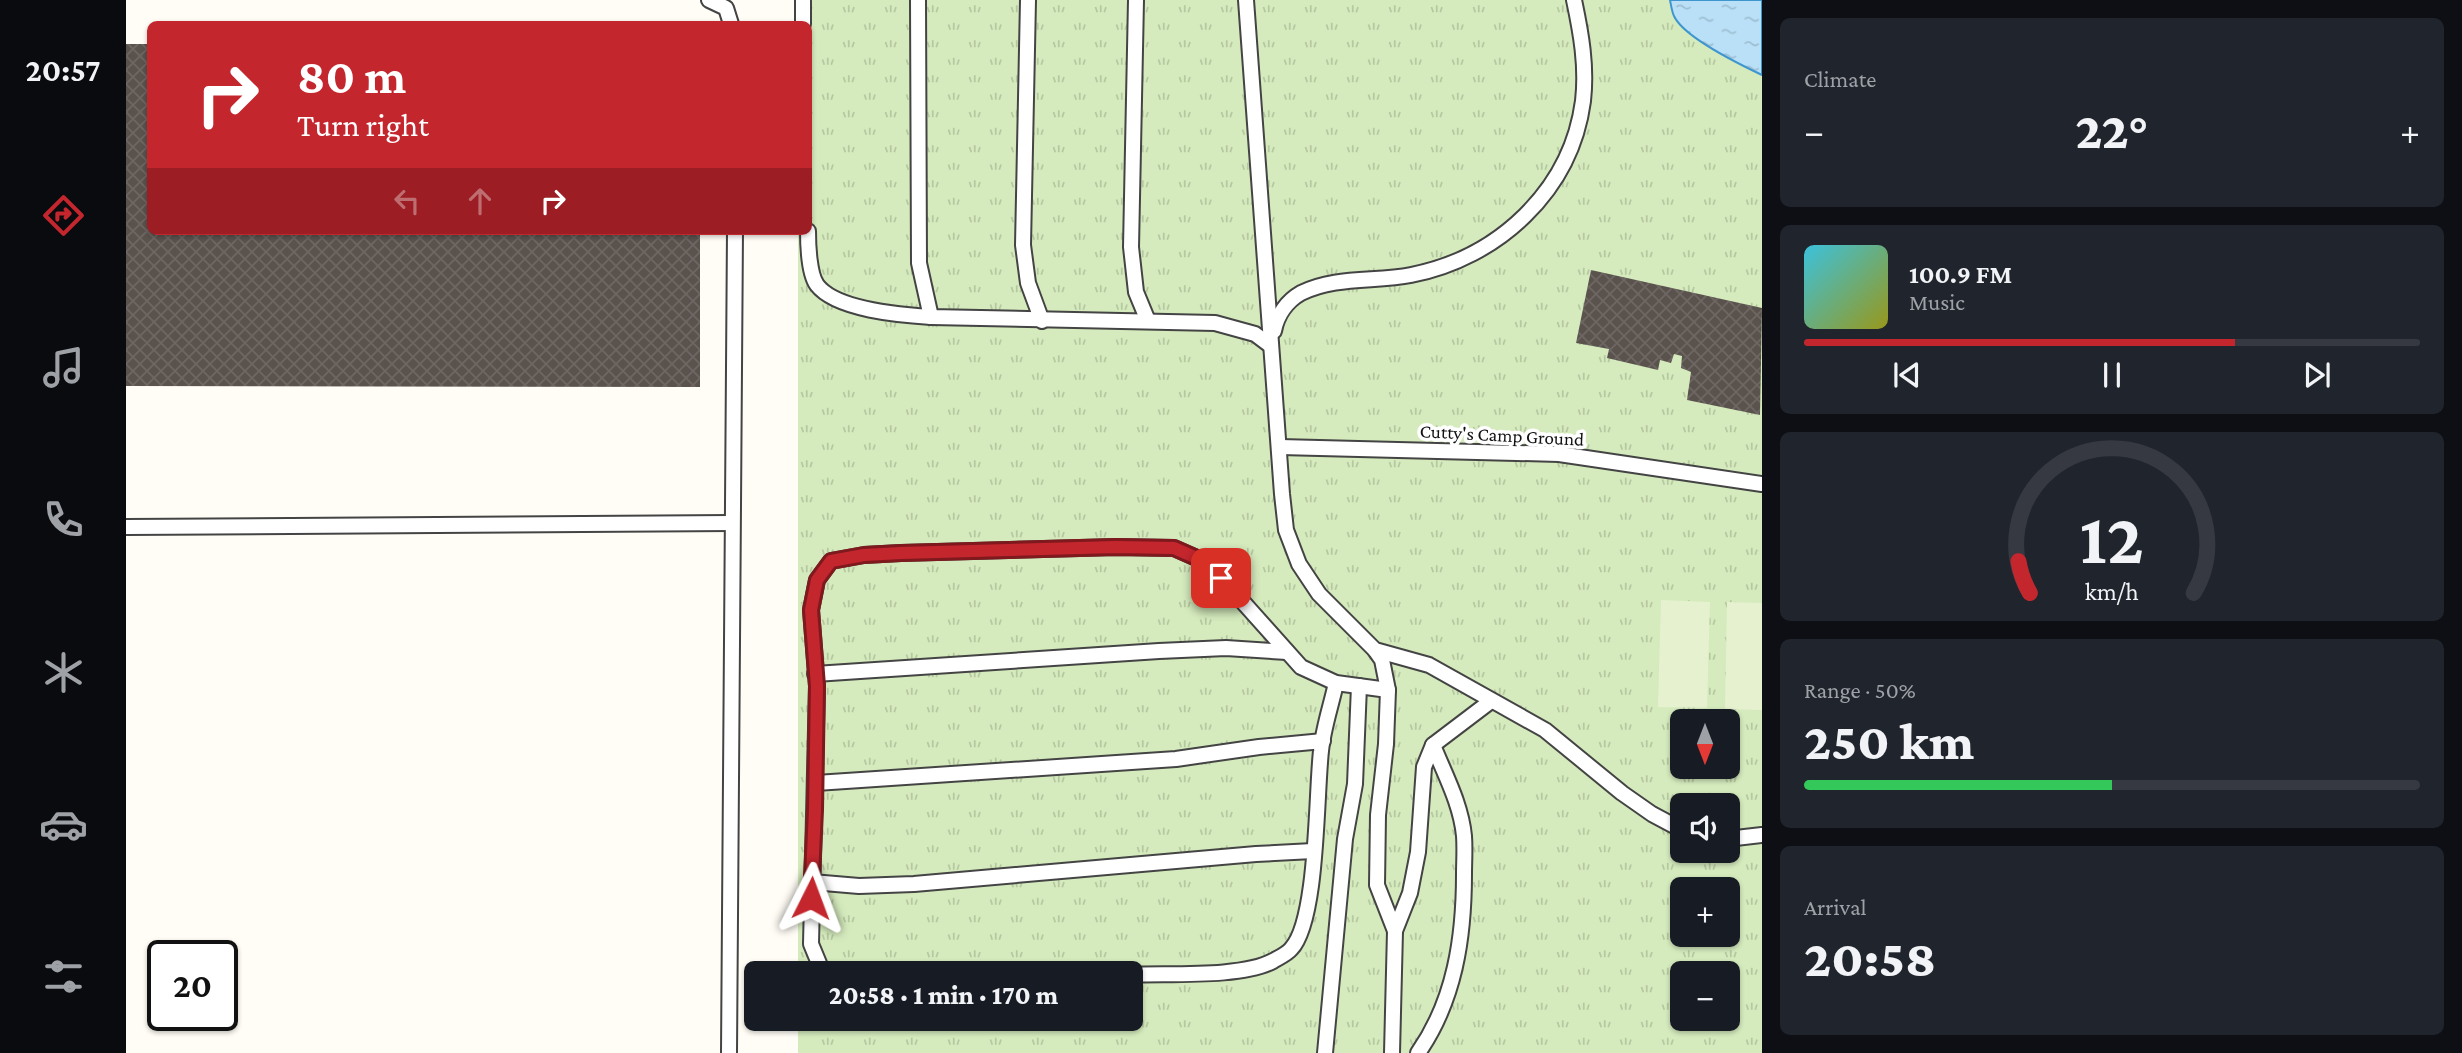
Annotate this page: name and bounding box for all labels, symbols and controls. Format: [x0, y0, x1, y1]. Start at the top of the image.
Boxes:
icon: right [182, 49, 273, 140]
text: 80 m [297, 49, 406, 104]
text: 20:57 [25, 52, 101, 88]
text: Climate [1804, 66, 1876, 92]
text: 22° [2075, 101, 2149, 159]
text: Turn right [297, 107, 429, 143]
text: − [1804, 110, 1824, 152]
text: + [2400, 110, 2420, 152]
icon: left [388, 182, 426, 220]
icon: ahead [461, 182, 499, 220]
icon: right [534, 182, 572, 220]
icon: directions [39, 191, 88, 240]
text: 100.9 FM [1909, 260, 2012, 289]
text: Music [1909, 289, 1965, 315]
icon: music [39, 343, 88, 392]
icon: previous [1888, 356, 1926, 394]
icon: pause [2093, 356, 2131, 394]
icon: next [2298, 356, 2336, 394]
street label: Cutty's Camp Ground [1419, 420, 1585, 450]
icon: phone [39, 495, 88, 544]
text: 12 [2080, 498, 2144, 579]
pin [1191, 548, 1251, 608]
icon: arrive [1202, 559, 1240, 597]
text: km/h [2085, 577, 2139, 604]
icon: climate [39, 648, 88, 697]
text: Range · 50% [1804, 677, 1916, 703]
north arrow [1670, 709, 1740, 779]
map controls [1670, 709, 1740, 1031]
text: 250 km [1804, 712, 1974, 770]
button: sound [1670, 793, 1740, 863]
icon: car [39, 800, 88, 849]
position arrow [774, 861, 848, 935]
button: + [1670, 877, 1740, 947]
text: Arrival [1804, 894, 1867, 920]
text: 20:58 [1804, 929, 1936, 987]
speed limit sign: 20 [147, 940, 238, 1031]
icon: filters [39, 952, 88, 1001]
button: − [1670, 961, 1740, 1031]
text: 20:58 · 1 min · 170 m [829, 981, 1058, 1010]

